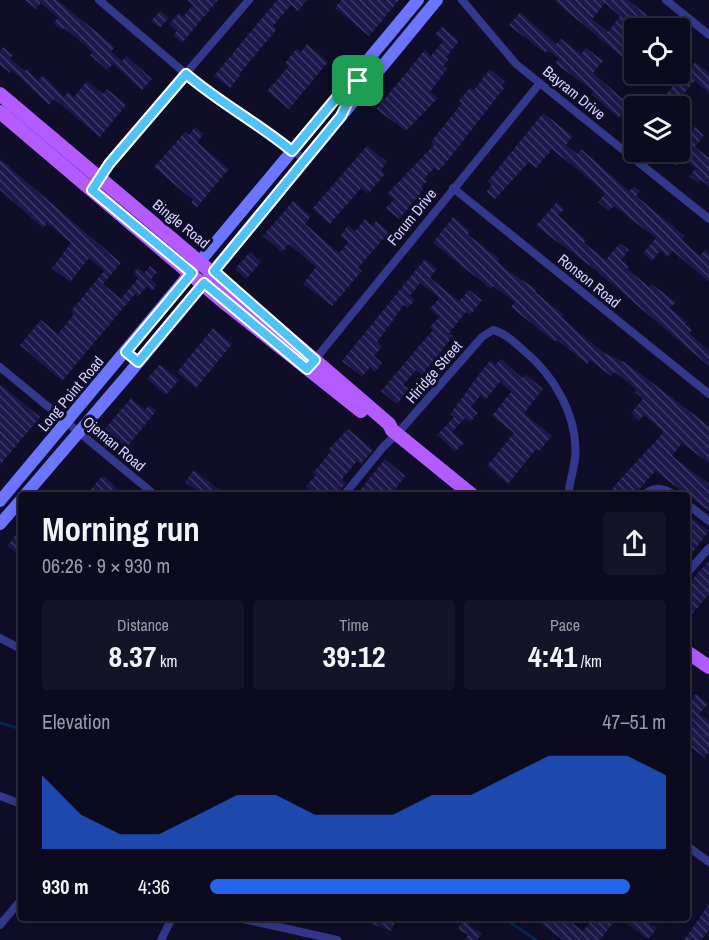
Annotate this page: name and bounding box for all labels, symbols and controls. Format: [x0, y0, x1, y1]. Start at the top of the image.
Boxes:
map controls [624, 18, 690, 162]
button: locate [624, 18, 690, 84]
pin [332, 55, 383, 106]
street label: Bayram Drive [538, 61, 610, 125]
icon: arrive [341, 64, 374, 97]
button: layers [624, 96, 690, 162]
street label: Forum Drive [382, 184, 441, 250]
street label: Bingle Road [148, 194, 214, 253]
street label: Ronson Road [553, 249, 625, 312]
street label: Hiridge Street [401, 335, 467, 407]
street label: Long Point Road [33, 352, 108, 436]
street label: Ojeman Road [79, 411, 150, 476]
text: Morning run [42, 507, 200, 551]
button: share [603, 512, 666, 575]
text: 06:26 · 9 × 930 m [42, 552, 170, 579]
text: Distance [117, 614, 169, 636]
text: Time [339, 614, 369, 636]
text: Pace [550, 614, 580, 636]
text: 8.37 [108, 636, 156, 676]
text: 39:12 [323, 636, 385, 676]
text: 4:41 [528, 636, 577, 676]
text: km [156, 650, 178, 672]
text: /km [577, 650, 602, 672]
text: Elevation [42, 708, 110, 735]
text: 47–51 m [602, 708, 666, 735]
text: 930 m [42, 873, 89, 900]
text: 4:36 [138, 873, 170, 900]

